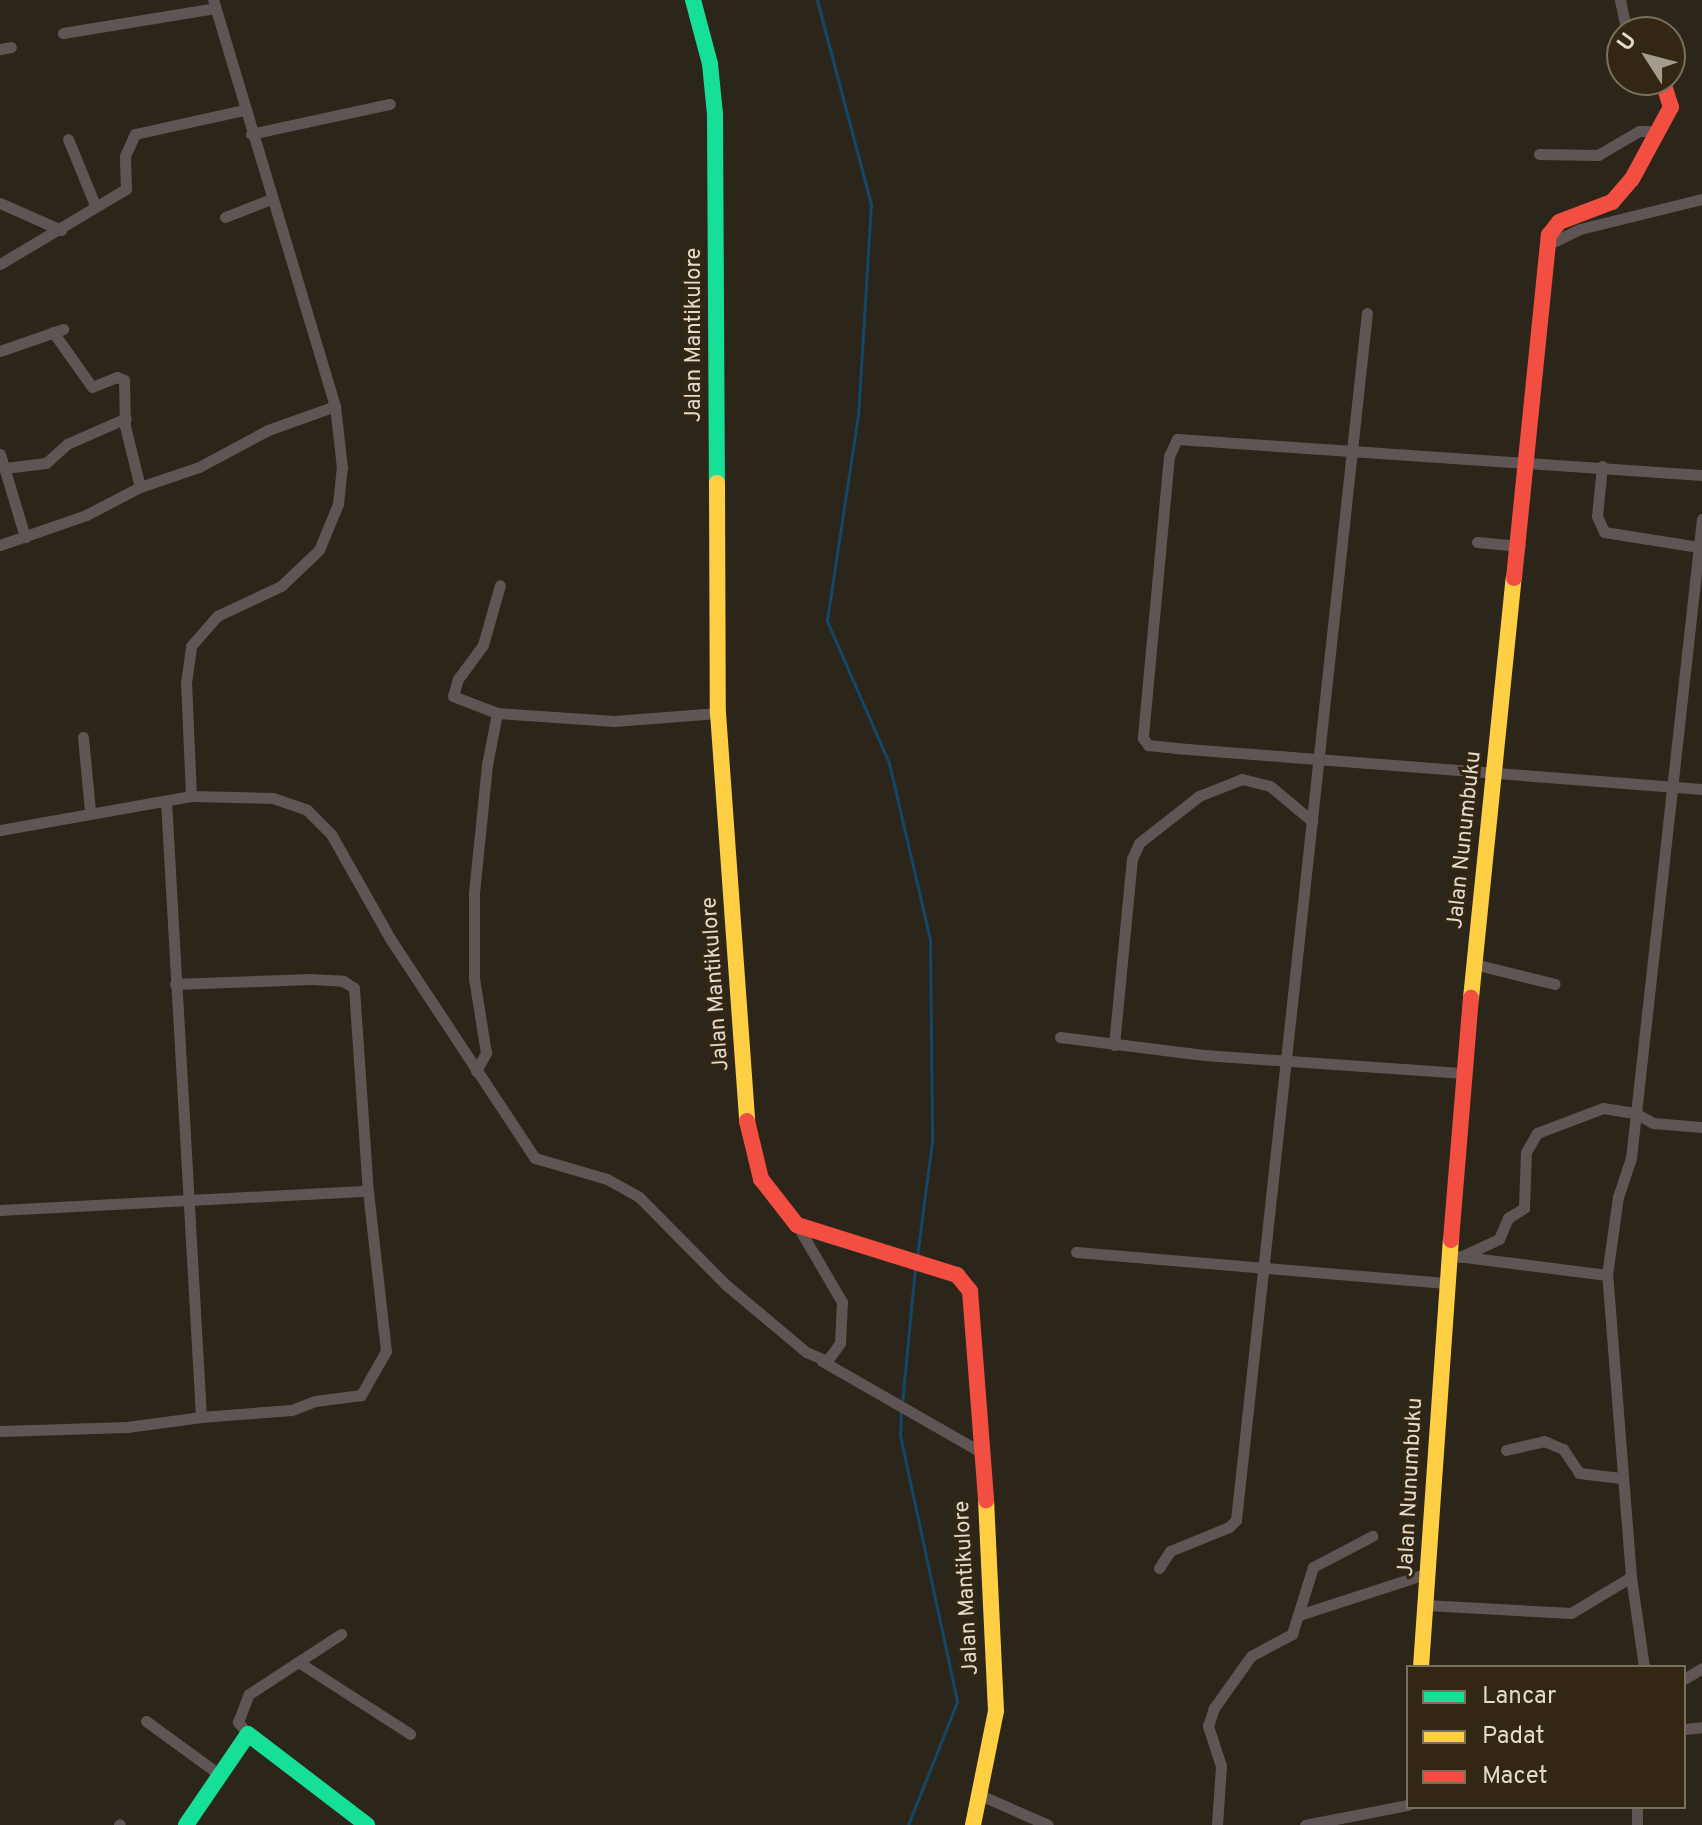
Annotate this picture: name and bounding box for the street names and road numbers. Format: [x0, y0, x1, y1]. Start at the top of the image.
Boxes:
street label: Jalan Mantikulore [682, 248, 708, 422]
street label: Jalan Nunumbuku [1443, 750, 1487, 930]
street label: Jalan Mantikulore [697, 896, 735, 1072]
street label: Jalan Nunumbuku [1393, 1397, 1429, 1577]
street label: Jalan Mantikulore [949, 1500, 985, 1676]

